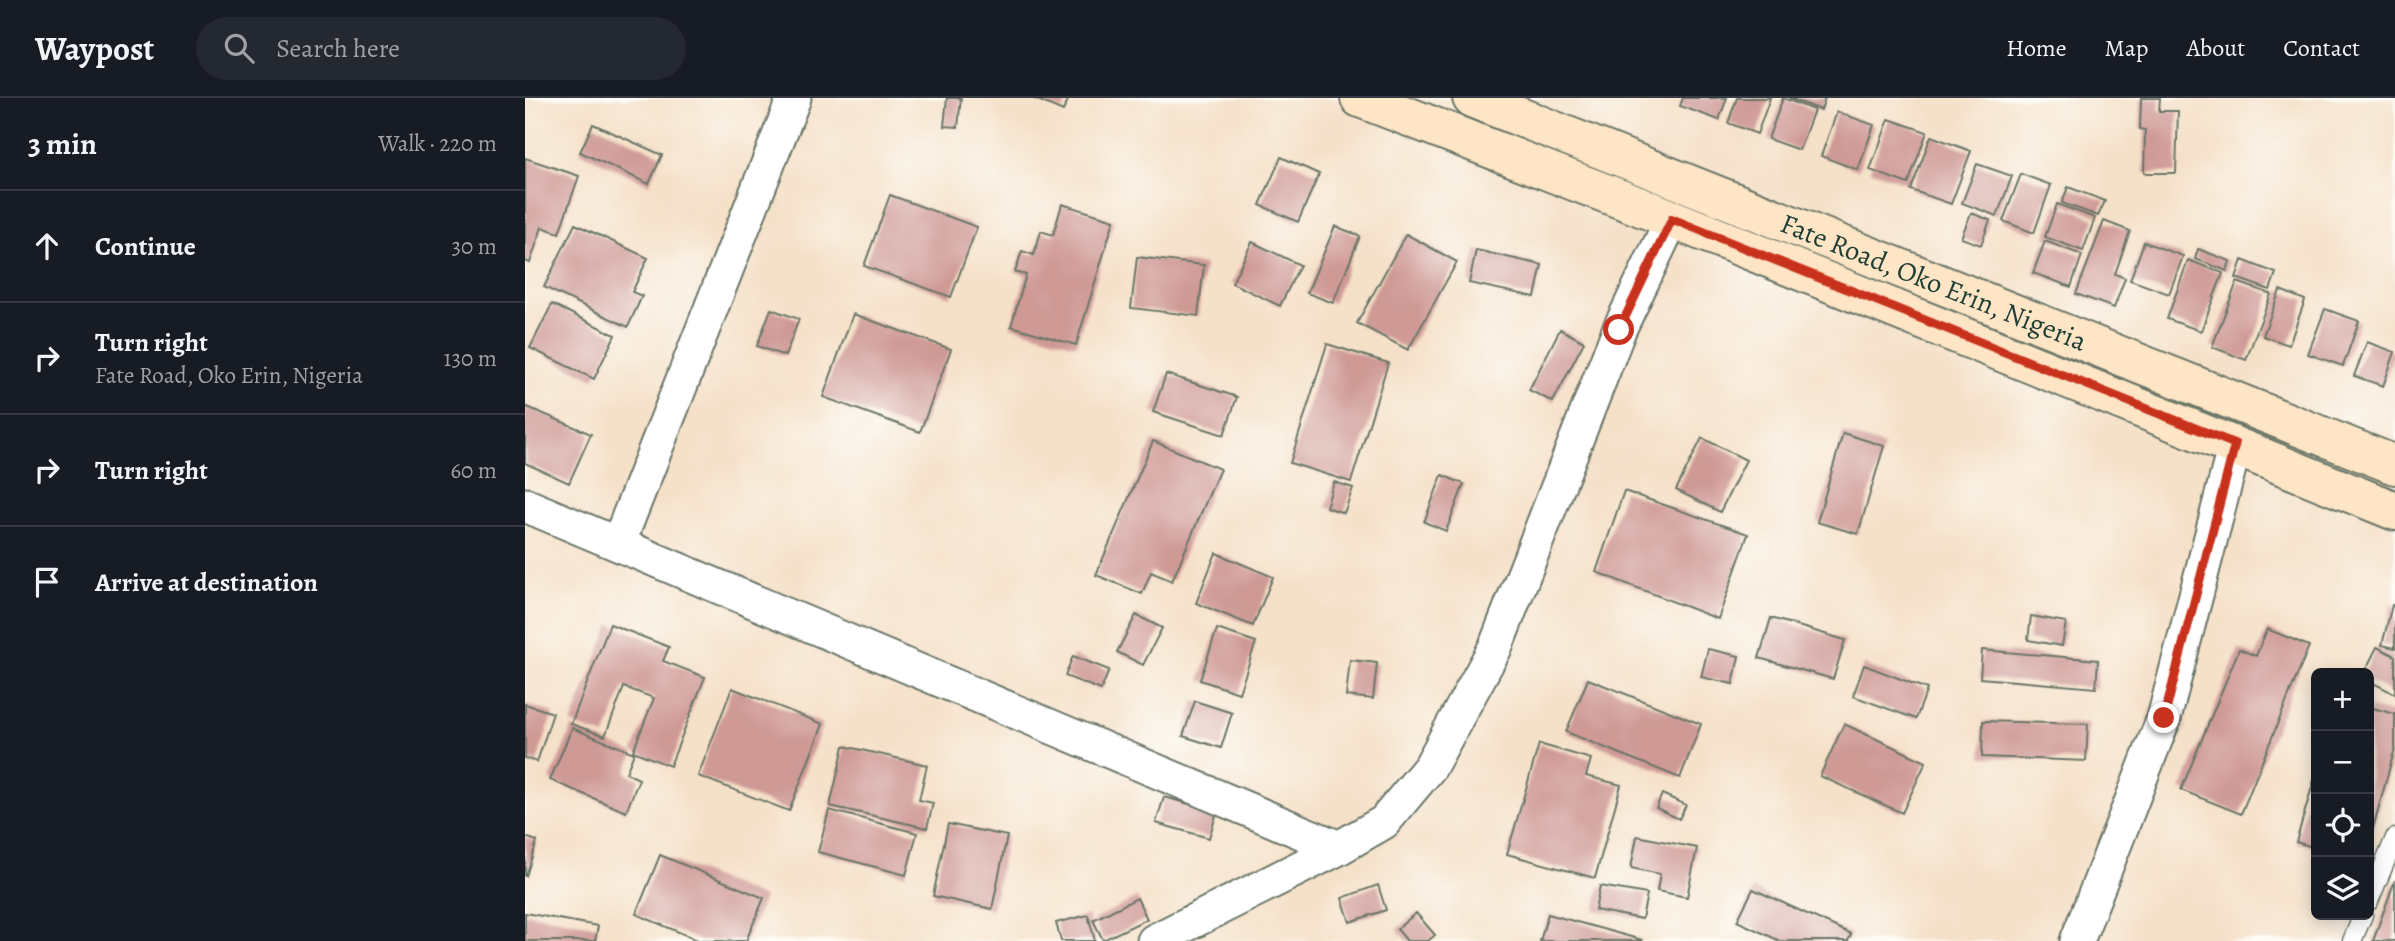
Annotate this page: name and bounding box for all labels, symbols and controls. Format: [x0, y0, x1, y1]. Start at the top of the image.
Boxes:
search box [196, 17, 686, 80]
text: Waypost [35, 26, 154, 71]
icon: search [220, 29, 258, 67]
text: Search here [276, 31, 400, 66]
text: Home [2006, 32, 2067, 64]
text: Map [2105, 32, 2149, 64]
text: About [2187, 32, 2245, 64]
text: Contact [2283, 32, 2360, 64]
text: 3 min [28, 124, 97, 164]
text: Walk · 220 m [378, 128, 497, 159]
street label: Fate Road, Oko Erin, Nigeria [1775, 205, 2092, 361]
icon: ahead [28, 227, 66, 265]
text: Continue [95, 229, 196, 264]
text: 30 m [451, 231, 497, 262]
route start [1603, 314, 1634, 345]
text: Turn right [95, 325, 208, 360]
icon: right [28, 339, 66, 377]
text: 130 m [444, 343, 497, 374]
text: Fate Road, Oko Erin, Nigeria [95, 360, 363, 391]
icon: right [28, 451, 66, 489]
text: Turn right [95, 453, 208, 488]
text: 60 m [450, 455, 497, 486]
icon: arrive [28, 563, 66, 601]
text: Arrive at destination [95, 565, 318, 600]
map controls [2311, 668, 2374, 920]
button: + [2311, 668, 2374, 731]
route end [2148, 702, 2179, 733]
button: − [2311, 731, 2374, 794]
button: locate [2311, 794, 2374, 857]
button: layers [2311, 857, 2374, 920]

